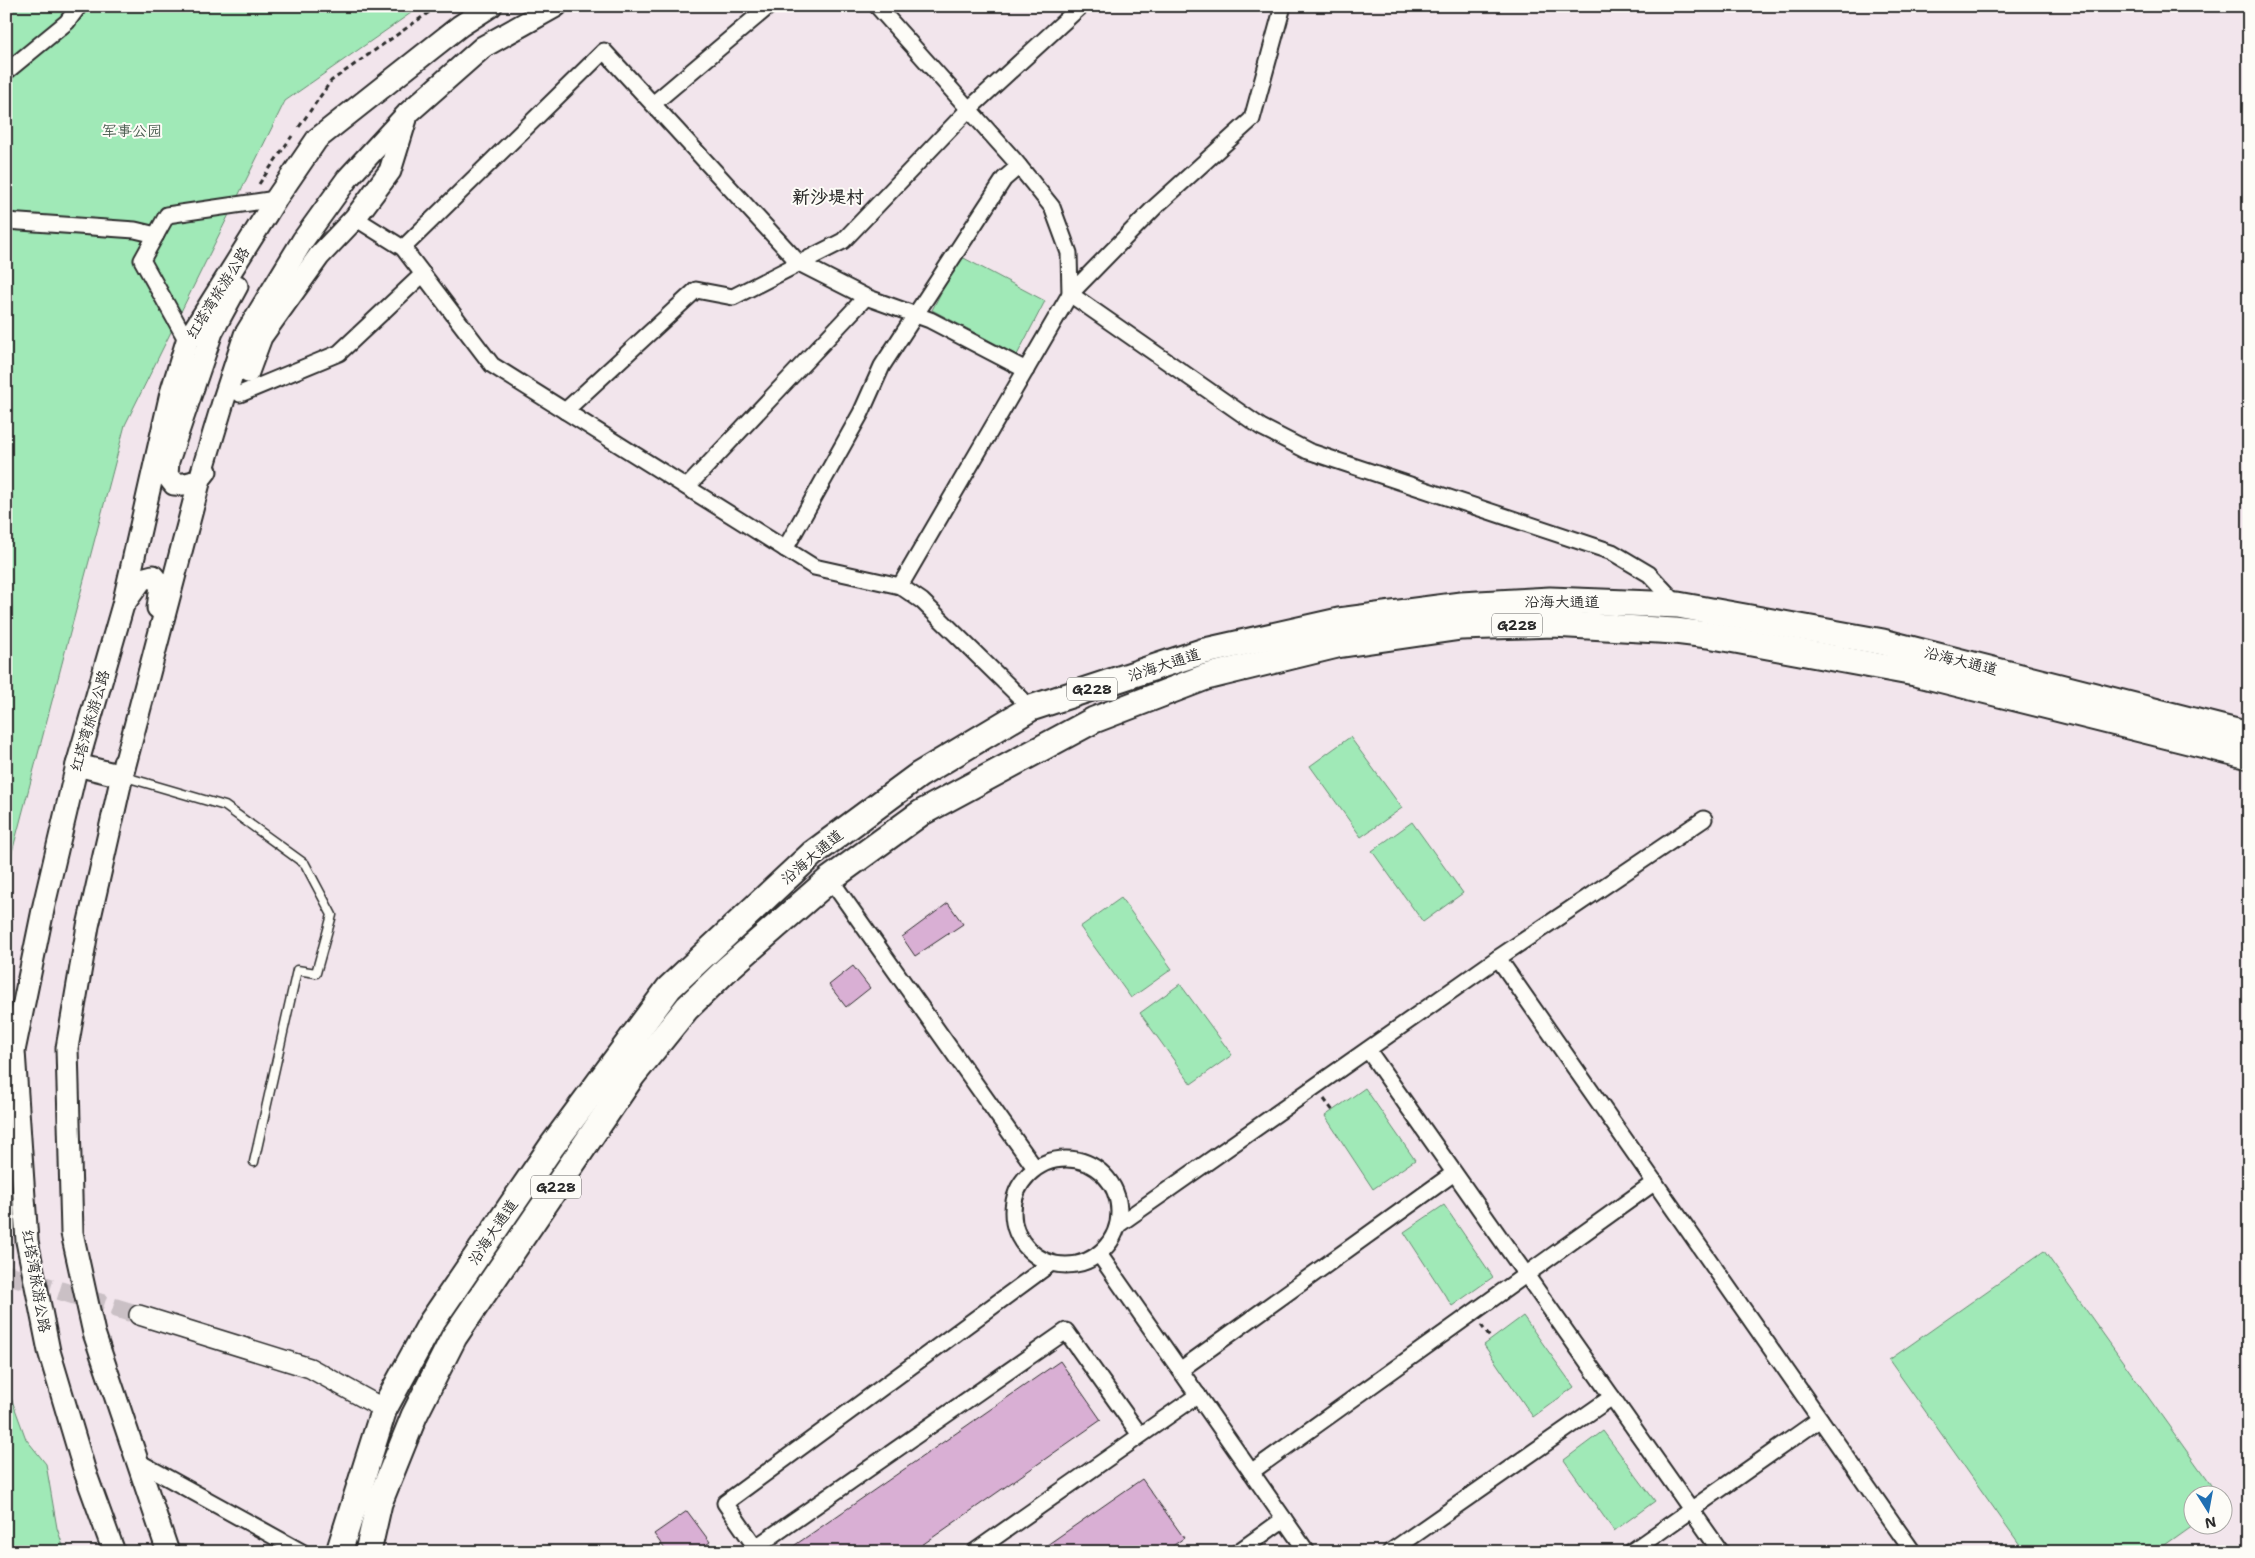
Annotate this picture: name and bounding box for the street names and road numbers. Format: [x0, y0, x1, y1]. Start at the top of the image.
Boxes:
street label: 红塔湾旅游公路 [182, 243, 254, 343]
street label: 沿海大通道 [1524, 592, 1600, 612]
road number: G228 [1492, 614, 1542, 636]
street label: 沿海大通道 [1922, 642, 2000, 680]
street label: 沿海大通道 [1125, 644, 1203, 686]
street label: 红塔湾旅游公路 [66, 668, 114, 774]
road number: G228 [1067, 678, 1117, 701]
street label: 沿海大通道 [777, 825, 847, 889]
road number: G228 [531, 1176, 581, 1198]
street label: 沿海大通道 [464, 1195, 522, 1269]
street label: 红塔湾旅游公路 [17, 1228, 55, 1334]

